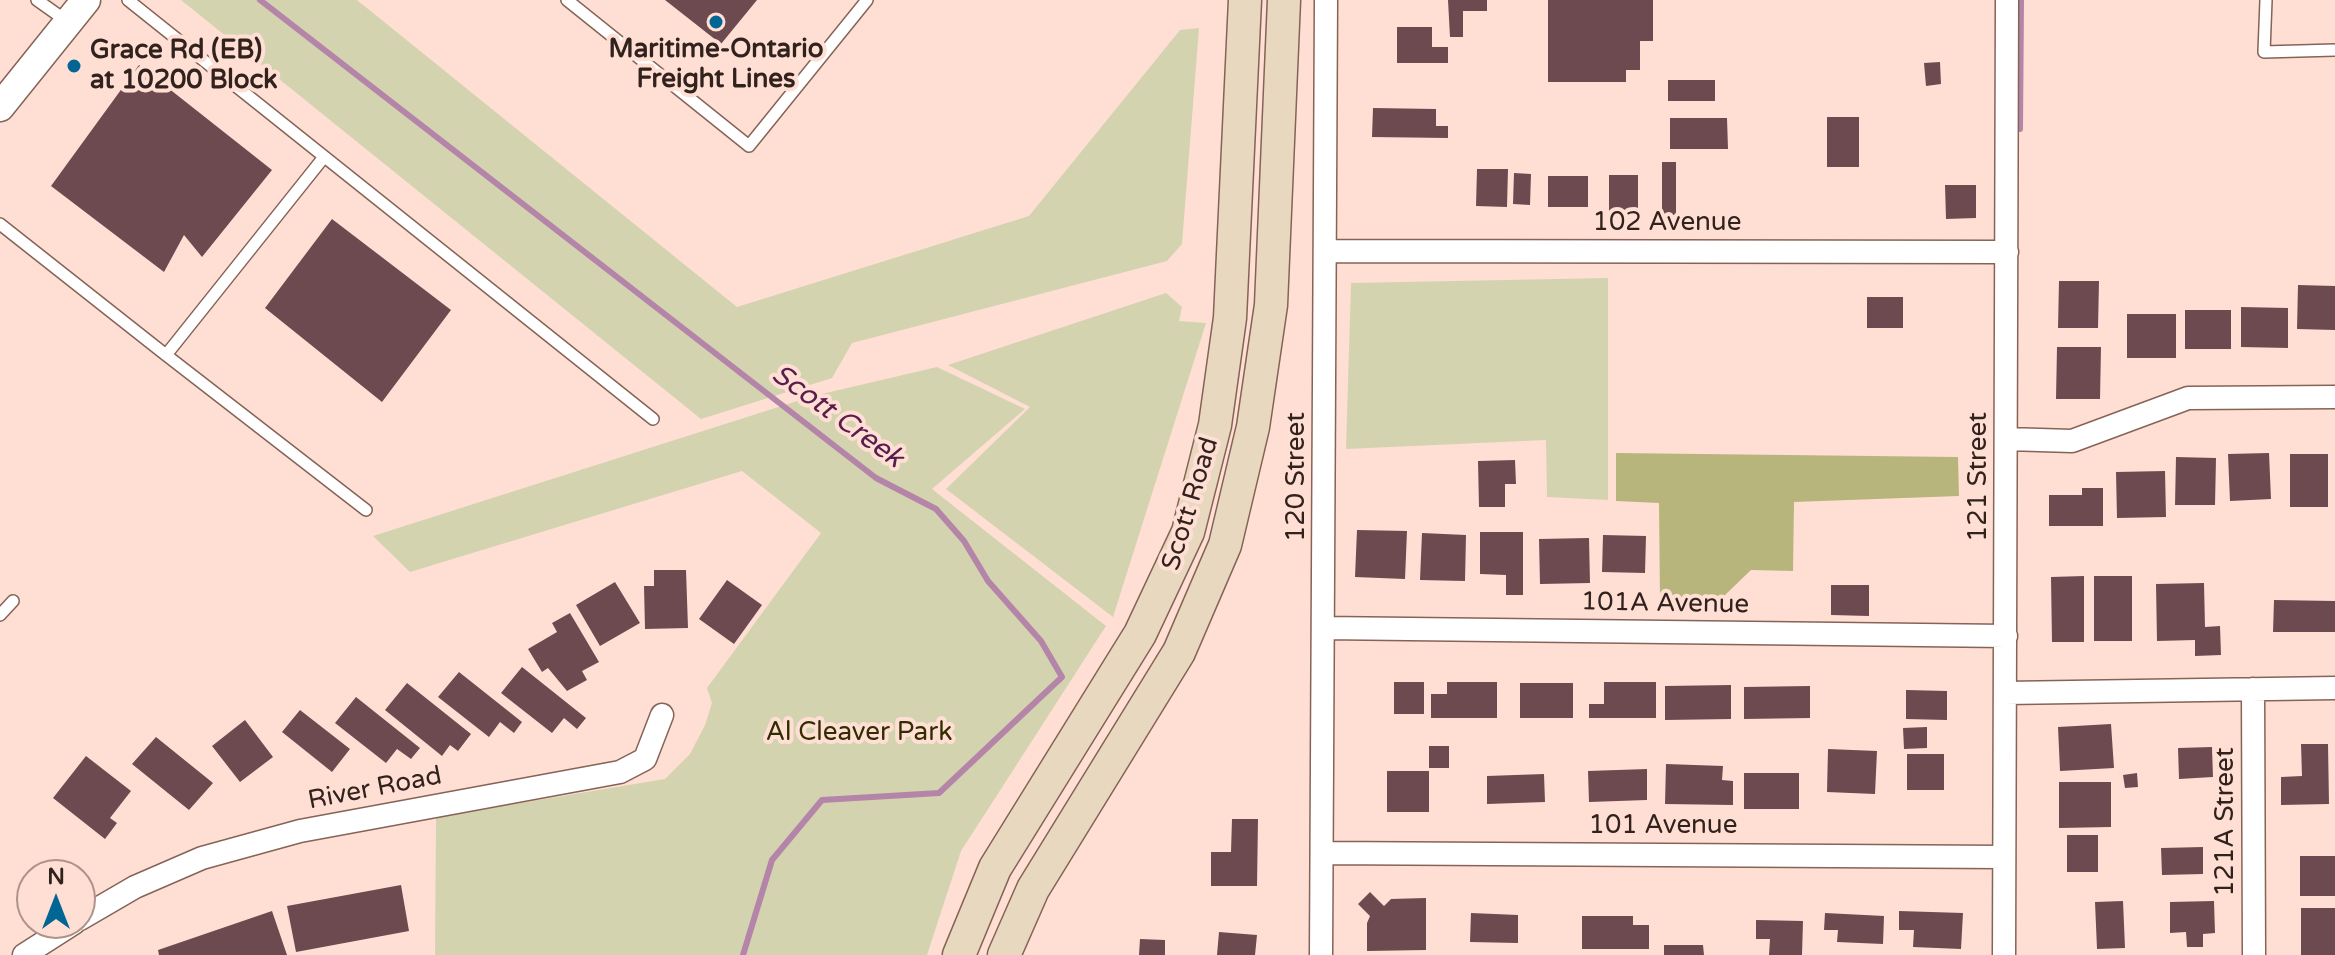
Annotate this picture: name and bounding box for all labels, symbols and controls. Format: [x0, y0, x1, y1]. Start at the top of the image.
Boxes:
marker: Maritime-Ontario Freight Lines [707, 13, 725, 31]
place label: Maritime-Ontario Freight Lines [609, 34, 823, 96]
place label: Grace Rd (EB) at 10200 Block [90, 35, 278, 96]
marker: Grace Rd (EB) at 10200 Block [65, 57, 83, 75]
street label: 102 Avenue [1593, 207, 1741, 239]
water label: Scott Creek [765, 358, 909, 476]
street label: 120 Street [1281, 412, 1313, 542]
street label: 121 Street [1963, 412, 1995, 542]
street label: Scott Road [1156, 434, 1226, 574]
street label: 101A Avenue [1581, 587, 1749, 621]
park label: Al Cleaver Park [766, 717, 952, 749]
street label: 121A Street [2210, 747, 2242, 897]
street label: River Road [306, 761, 444, 817]
street label: 101 Avenue [1589, 810, 1737, 842]
north arrow [16, 859, 96, 939]
text: N [47, 864, 65, 890]

